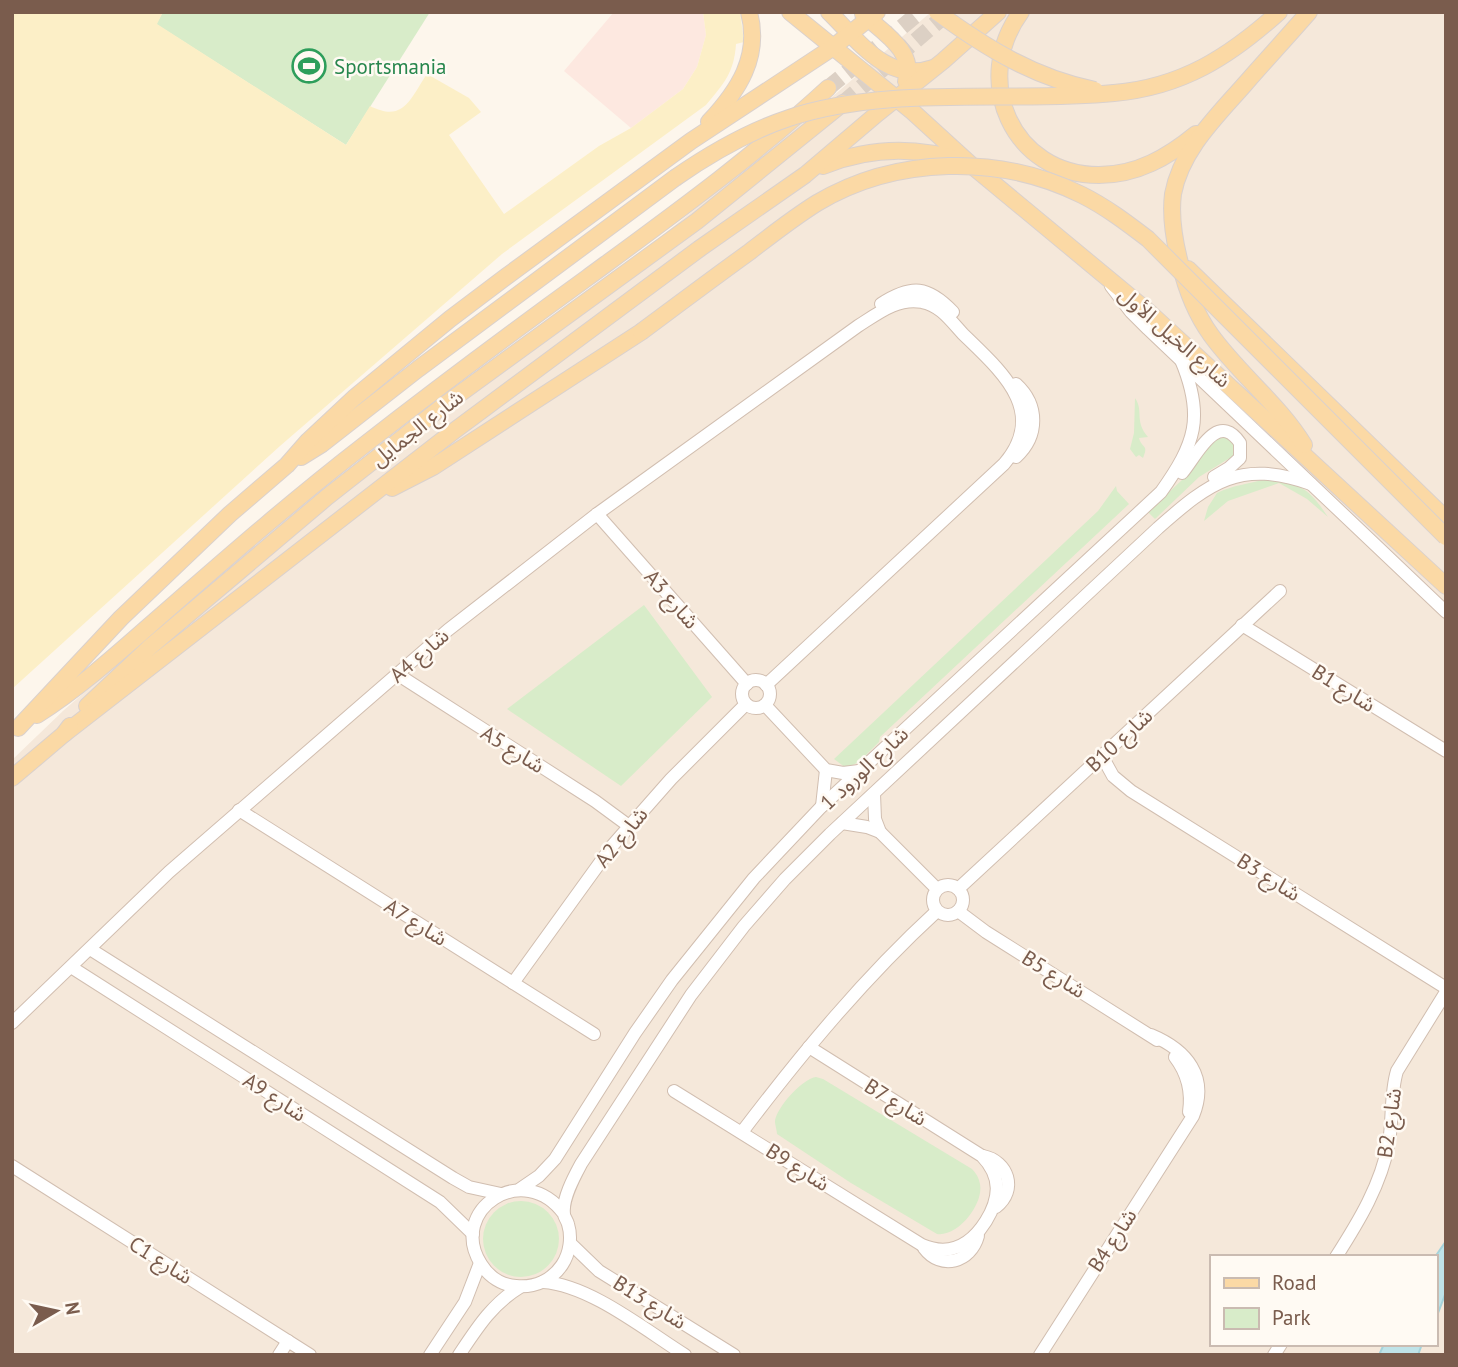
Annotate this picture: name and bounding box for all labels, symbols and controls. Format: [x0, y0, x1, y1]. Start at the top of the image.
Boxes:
sports icon: Sportsmania [290, 47, 328, 85]
place label: Sportsmania [334, 53, 447, 80]
street label: شارع الخيل الأول [1112, 281, 1237, 395]
street label: شارع الجمايل [365, 383, 470, 474]
street label: A3 شارع [637, 564, 705, 636]
street label: A4 شارع [384, 622, 456, 690]
street label: B1 شارع [1306, 658, 1381, 720]
street label: B10 شارع [1080, 702, 1159, 779]
street label: A5 شارع [475, 719, 550, 781]
street label: شارع الورود 1 [814, 720, 915, 817]
street label: A2 شارع [588, 801, 655, 874]
street label: B3 شارع [1231, 847, 1306, 909]
street label: A7 شارع [378, 892, 452, 953]
street label: B5 شارع [1016, 944, 1091, 1006]
street label: A9 شارع [237, 1067, 312, 1129]
street label: B7 شارع [858, 1072, 932, 1133]
street label: B2 شارع [1371, 1086, 1409, 1160]
street label: B9 شارع [760, 1137, 835, 1199]
street label: B4 شارع [1082, 1203, 1144, 1278]
street label: C1 شارع [123, 1230, 198, 1292]
legend [1210, 1255, 1437, 1346]
street label: B13 شارع [607, 1269, 692, 1337]
text: Road [1272, 1269, 1316, 1296]
north arrow [21, 1276, 91, 1346]
text: N [60, 1300, 86, 1316]
text: Park [1272, 1304, 1311, 1331]

